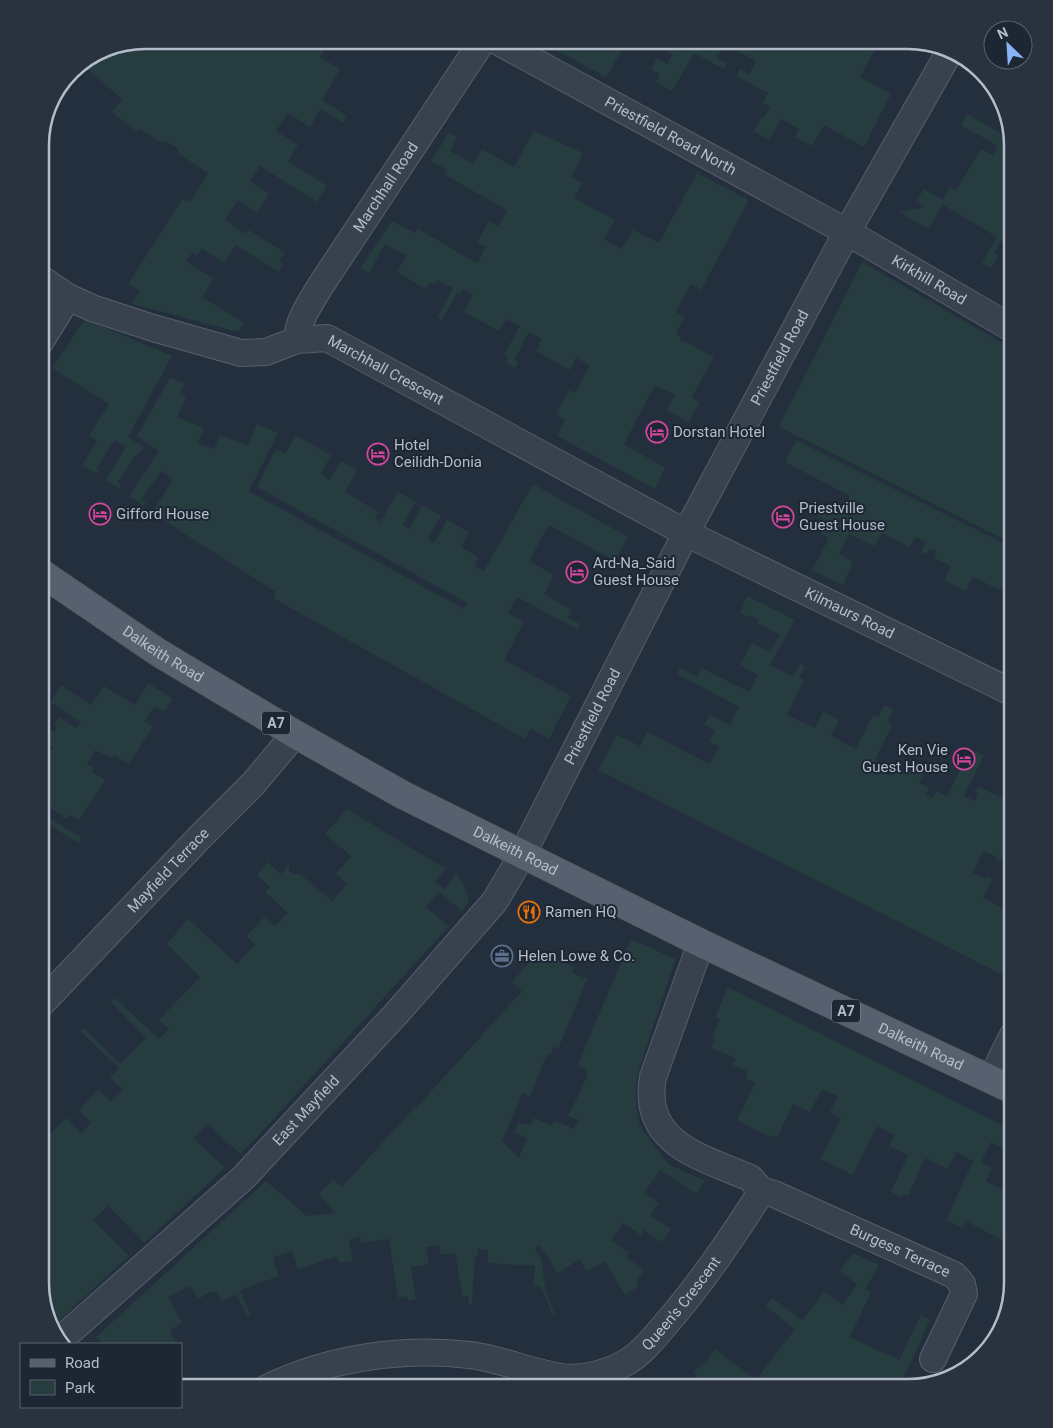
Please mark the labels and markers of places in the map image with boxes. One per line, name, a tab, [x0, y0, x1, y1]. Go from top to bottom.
hotel icon: Dorstan Hotel	[645, 420, 669, 444]
place label: Dorstan Hotel	[673, 423, 765, 441]
place label: Hotel Ceilidh-Donia	[394, 436, 482, 471]
hotel icon: Hotel Ceilidh-Donia	[366, 442, 390, 466]
place label: Priestville Guest House	[799, 499, 885, 534]
hotel icon: Gifford House	[88, 502, 112, 526]
place label: Gifford House	[116, 505, 209, 523]
hotel icon: Priestville Guest House	[771, 505, 795, 529]
place label: Ard-Na_Said Guest House	[593, 554, 679, 589]
hotel icon: Ard-Na_Said Guest House	[565, 560, 589, 584]
place label: Ken Vie Guest House	[862, 741, 948, 776]
hotel icon: Ken Vie Guest House	[952, 747, 976, 771]
restaurant icon: Ramen HQ	[517, 900, 541, 924]
place label: Ramen HQ	[545, 903, 617, 921]
office icon: Helen Lowe & Co.	[490, 944, 514, 968]
place label: Helen Lowe & Co.	[518, 947, 635, 965]

